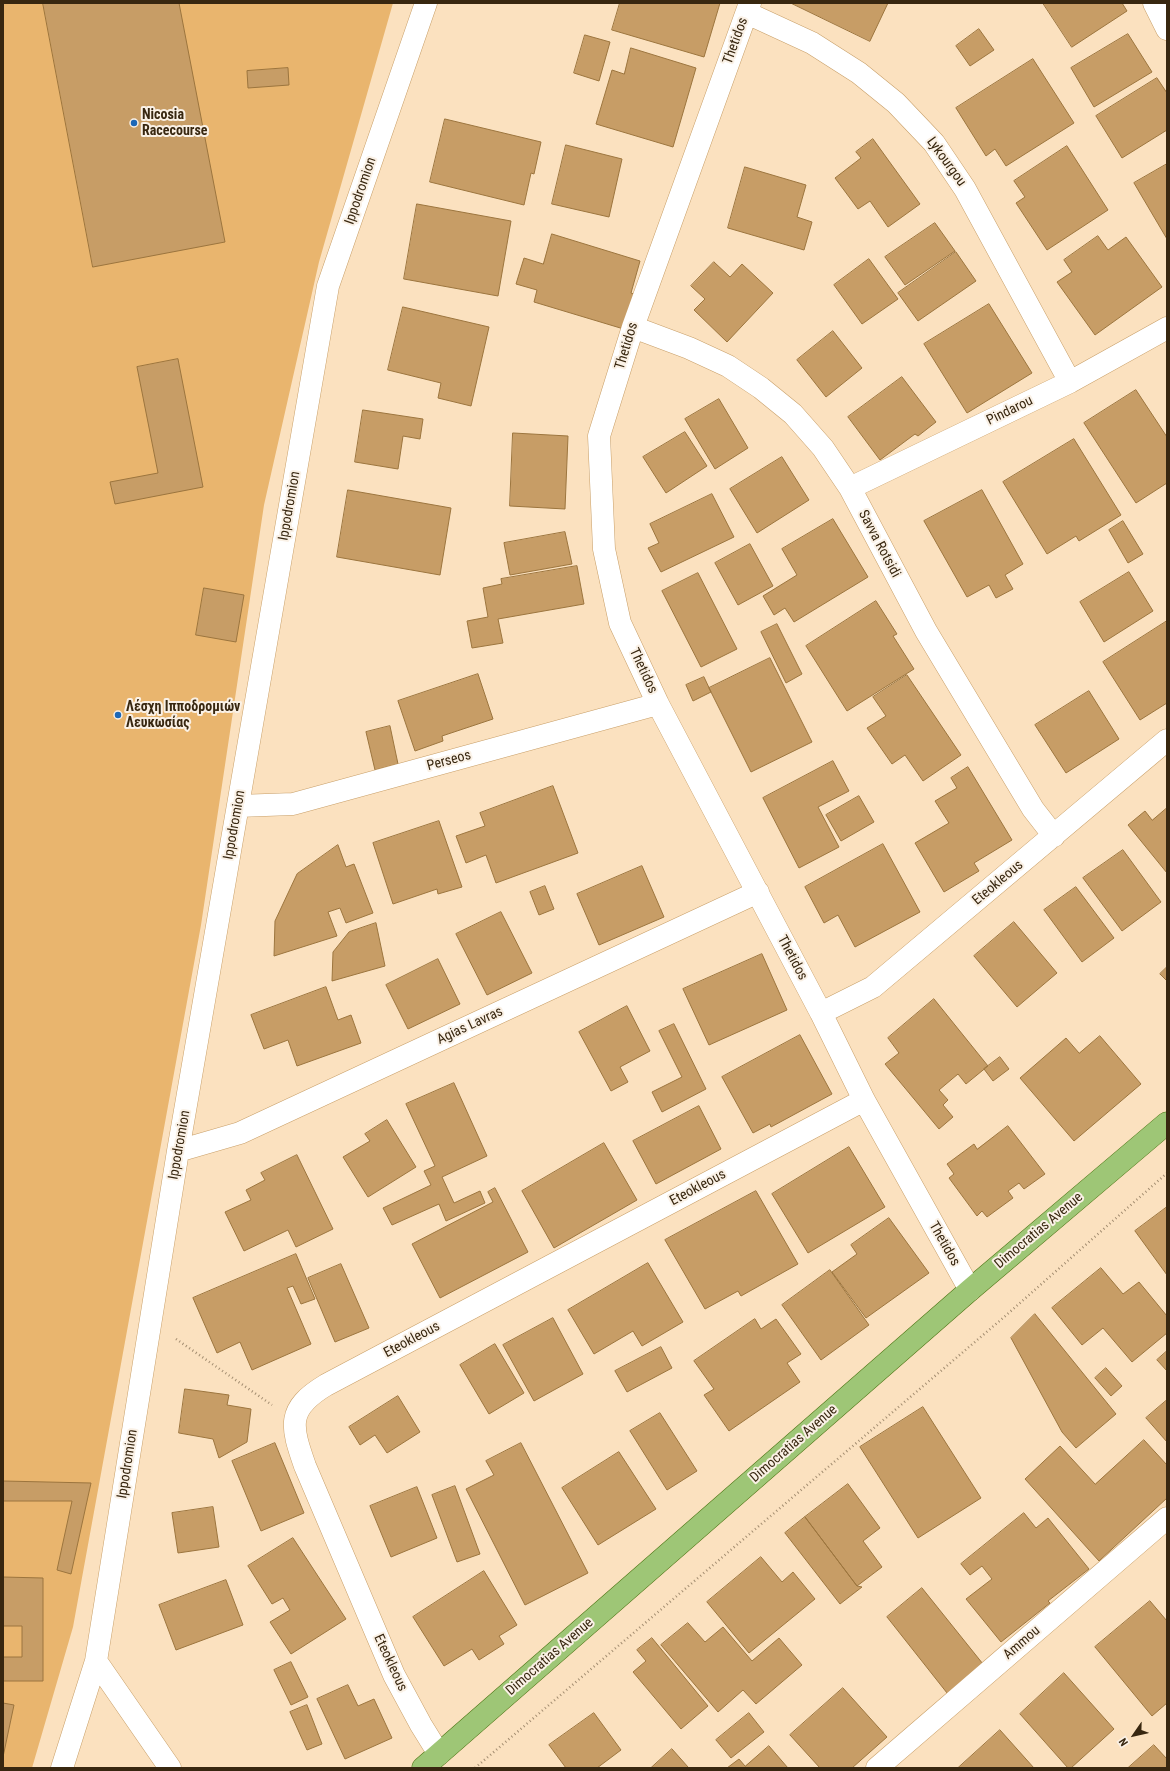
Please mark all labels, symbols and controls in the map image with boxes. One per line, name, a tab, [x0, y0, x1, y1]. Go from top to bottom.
street label: Thetidos	[720, 15, 752, 67]
place label: Nicosia Racecourse	[142, 107, 207, 140]
marker: Nicosia Racecourse	[129, 118, 139, 128]
street label: Lykourgou	[923, 134, 969, 190]
street label: Ippodromion	[342, 155, 380, 227]
street label: Thetidos	[612, 320, 642, 372]
street label: Pindarou	[984, 393, 1036, 429]
street label: Ippodromion	[276, 470, 304, 542]
street label: Savva Rotsidi	[854, 507, 904, 581]
street label: Thetidos	[625, 646, 661, 696]
place label: Λέσχη Ιπποδρομιών Λευκωσίας	[126, 699, 240, 732]
marker: Λέσχη Ιπποδρομιών Λευκωσίας	[113, 710, 123, 720]
street label: Perseos	[425, 747, 473, 775]
street label: Ippodromion	[221, 789, 249, 861]
street label: Eteokleous	[969, 857, 1027, 909]
street label: Thetidos	[773, 933, 811, 983]
street label: Agias Lavras	[434, 1003, 506, 1049]
street label: Ippodromion	[166, 1109, 194, 1181]
street label: Eteokleous	[667, 1166, 729, 1210]
street label: Dimocratias Avenue	[992, 1189, 1086, 1273]
street label: Thetidos	[925, 1219, 963, 1269]
street label: Eteokleous	[381, 1318, 443, 1362]
street label: Dimocratias Avenue	[747, 1402, 841, 1486]
street label: Ippodromion	[114, 1428, 142, 1500]
street label: Dimocratias Avenue	[503, 1615, 597, 1699]
street label: Ammou	[1000, 1623, 1044, 1663]
street label: Eteokleous	[370, 1632, 410, 1694]
north arrow	[1114, 1715, 1154, 1755]
text: N	[1116, 1736, 1131, 1748]

